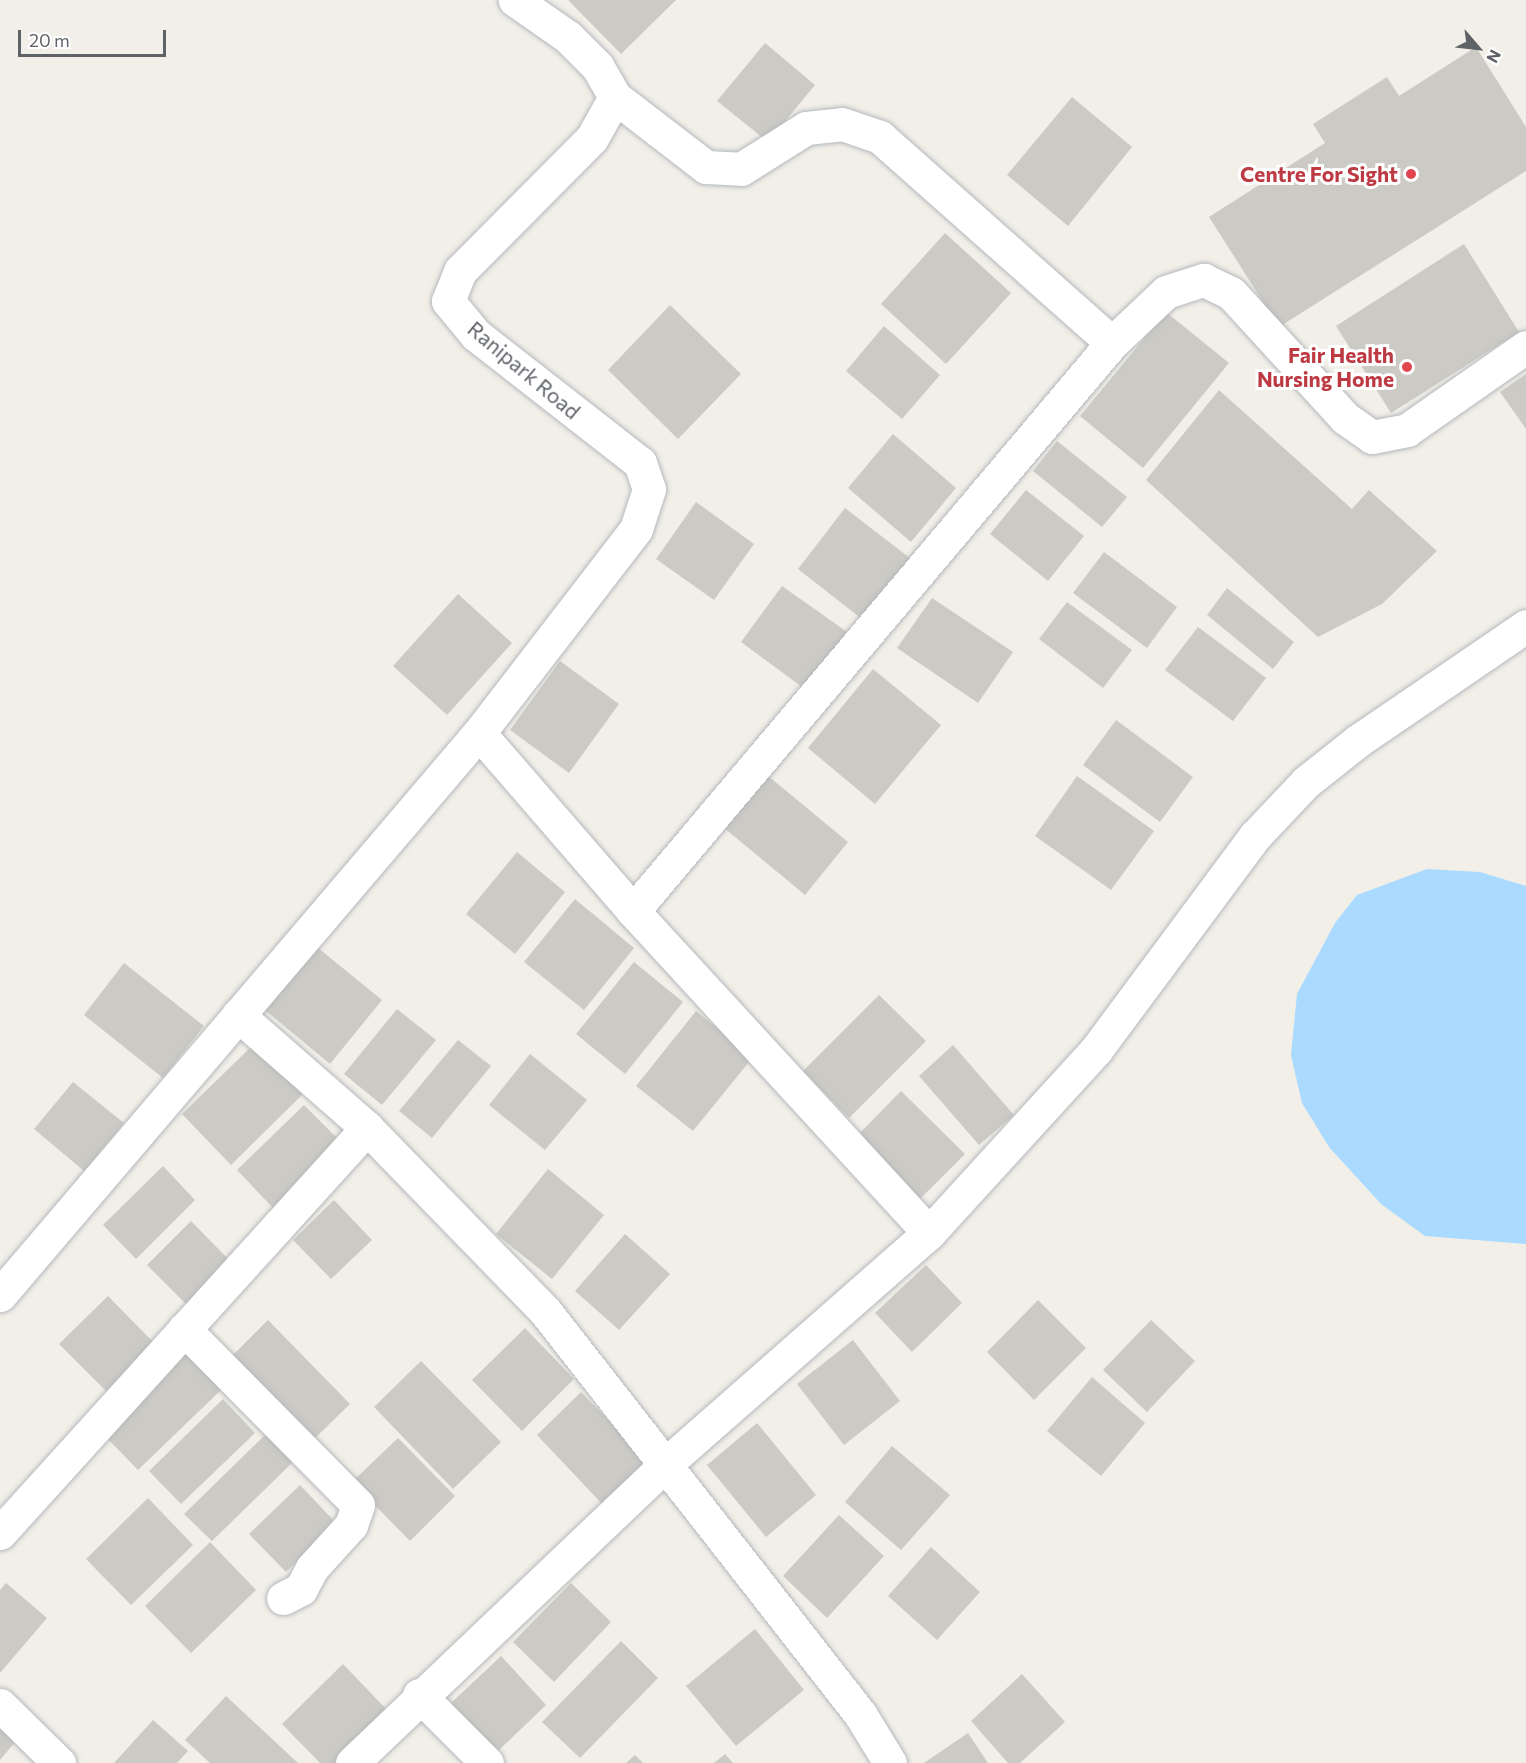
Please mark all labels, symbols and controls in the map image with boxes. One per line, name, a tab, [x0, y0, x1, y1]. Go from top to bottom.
scale bar	[21, 18, 170, 56]
north arrow	[1448, 18, 1508, 78]
text: 20 m	[29, 29, 70, 51]
text: N	[1483, 47, 1506, 66]
place label: Centre For Sight	[1240, 161, 1398, 187]
marker: Centre For Sight	[1402, 165, 1420, 183]
street label: Ranipark Road	[463, 316, 585, 424]
place label: Fair Health Nursing Home	[1257, 342, 1394, 392]
marker: Fair Health Nursing Home	[1398, 358, 1416, 376]

